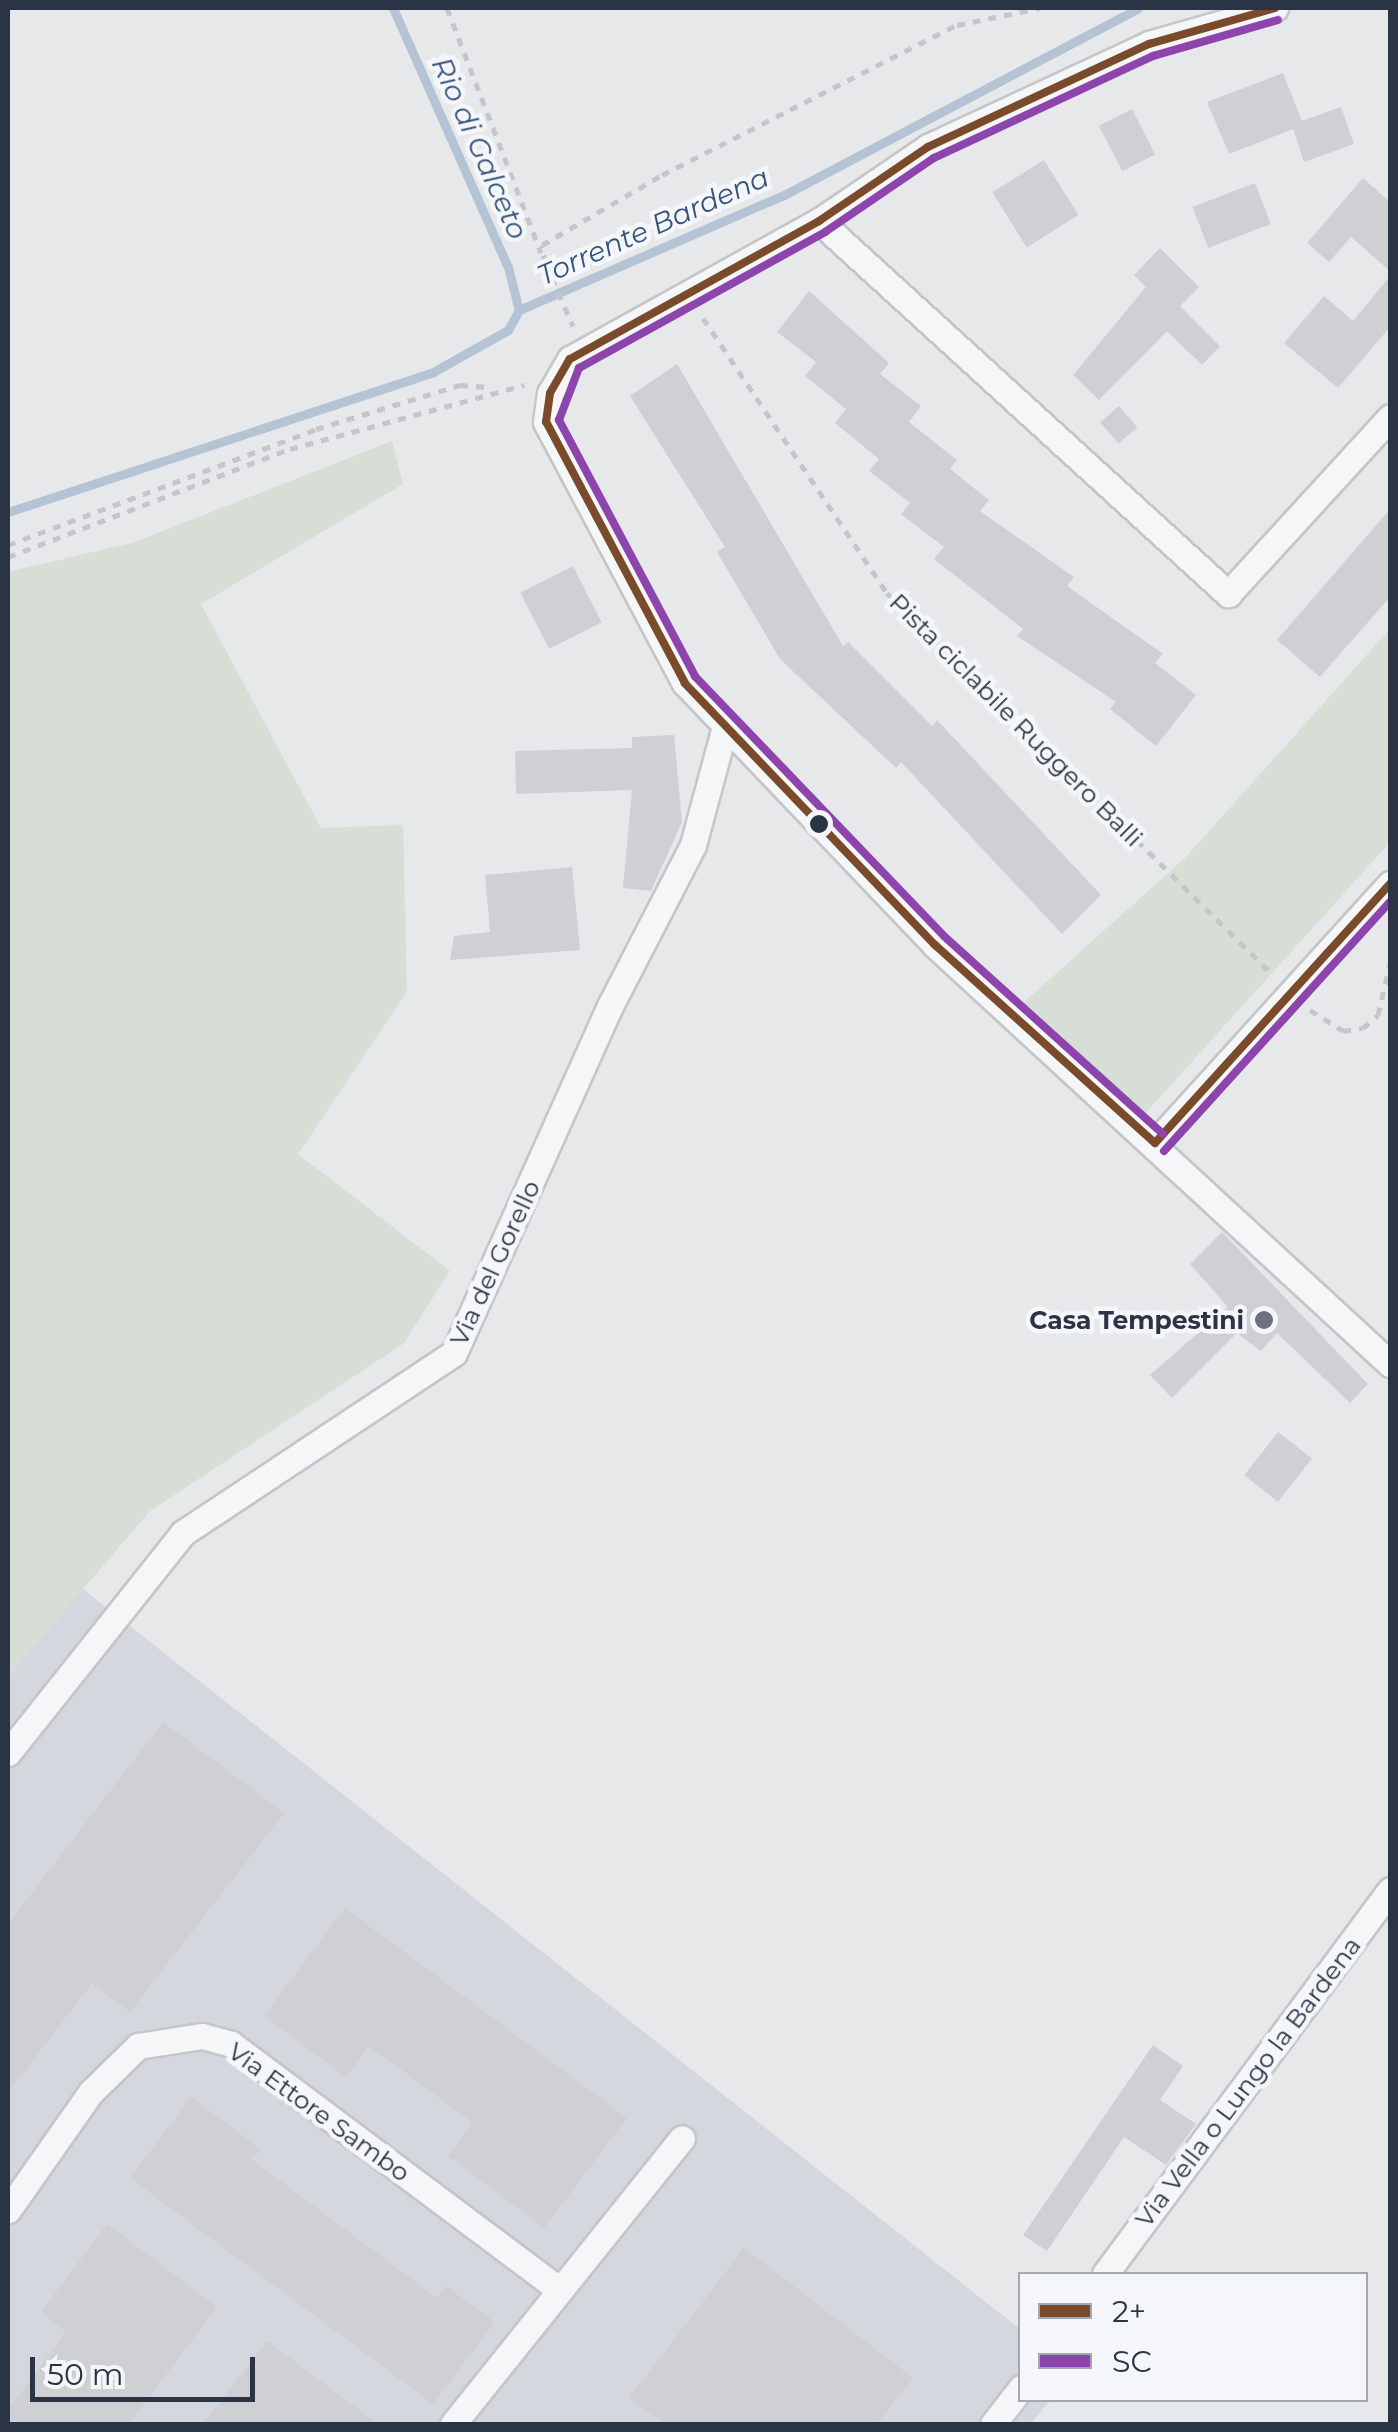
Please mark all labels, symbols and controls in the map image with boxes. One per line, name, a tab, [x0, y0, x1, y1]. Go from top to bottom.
water label: Rio di Galceto	[425, 52, 535, 244]
water label: Torrente Bardena	[532, 160, 774, 292]
street label: Pista ciclabile Ruggero Balli	[883, 587, 1149, 853]
unlabelled marker	[809, 814, 829, 834]
street label: Via del Gorello	[444, 1175, 546, 1351]
place label: Casa Tempestini	[1029, 1305, 1244, 1335]
marker: Casa Tempestini	[1253, 1309, 1275, 1331]
street label: Via Vella o Lungo la Bardena	[1129, 1931, 1367, 2233]
street label: Via Ettore Sambo	[222, 2036, 416, 2188]
legend	[1018, 2272, 1368, 2402]
text: 2+	[1112, 2293, 1146, 2330]
scale bar	[35, 2337, 260, 2399]
text: SC	[1112, 2343, 1152, 2380]
text: 50 m	[47, 2356, 124, 2393]

